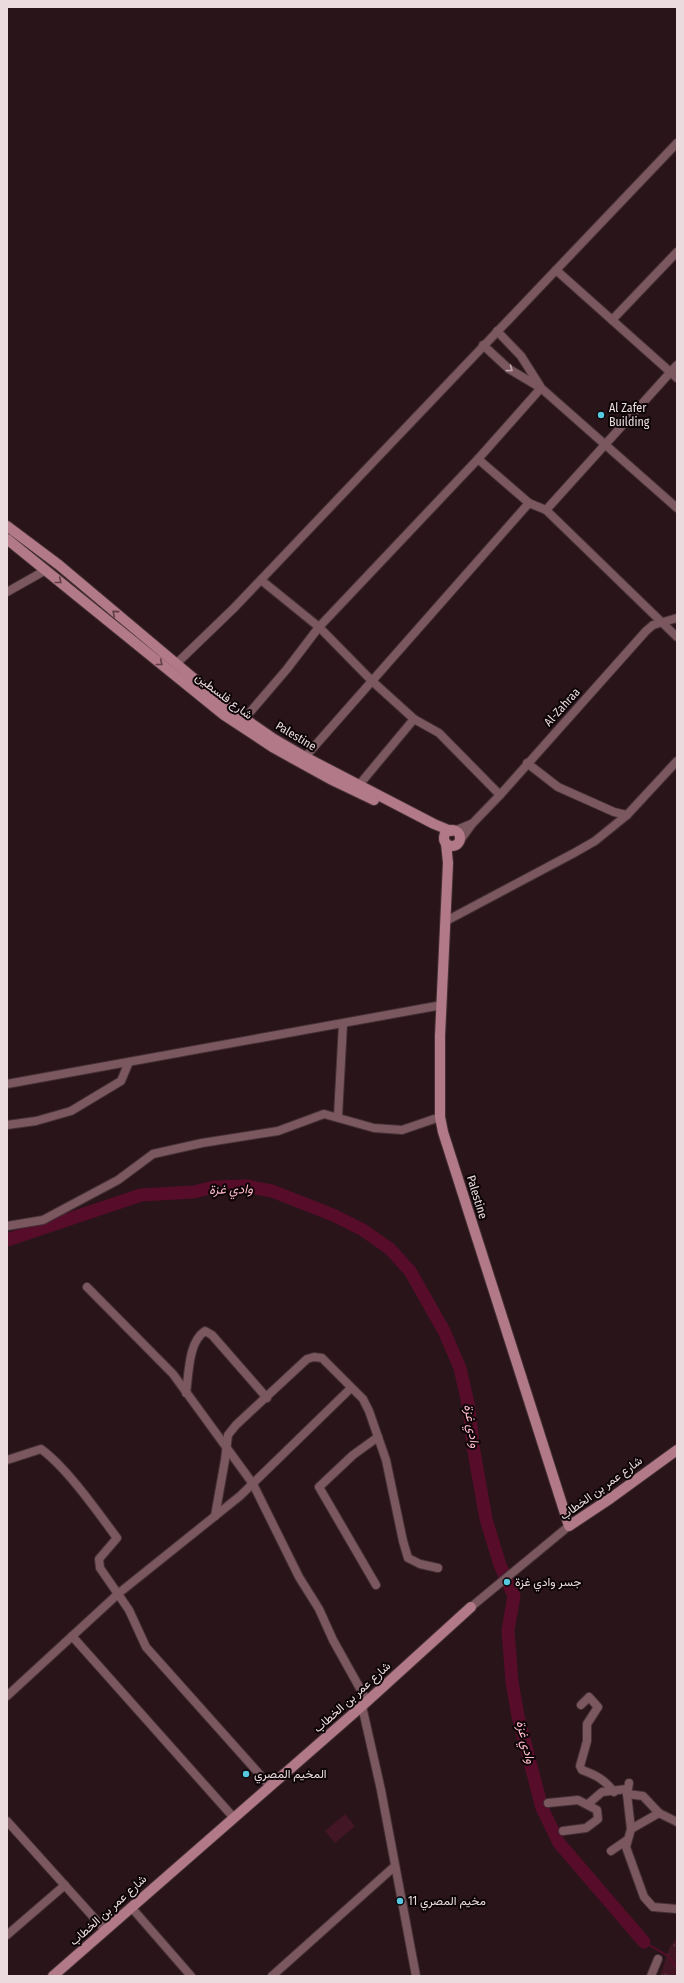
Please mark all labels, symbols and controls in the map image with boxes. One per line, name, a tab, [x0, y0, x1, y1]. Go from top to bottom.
one-way arrow	[506, 364, 513, 371]
place label: Al Zafer Building	[609, 401, 650, 429]
marker: Al Zafer Building	[596, 410, 606, 420]
one-way arrow	[55, 576, 62, 583]
one-way arrow	[113, 610, 120, 617]
one-way arrow	[155, 658, 163, 665]
street label: شارع فلسطين	[191, 670, 255, 724]
street label: Al-Zahraa	[541, 685, 583, 729]
street label: Palestine	[273, 718, 319, 754]
street label: Palestine	[464, 1174, 490, 1221]
water label: وادي غزة	[209, 1181, 253, 1200]
water label: وادي غزة	[458, 1403, 483, 1450]
street label: شارع عمر بن الخطاب	[557, 1453, 646, 1524]
place label: جسر وادي غزة	[515, 1575, 581, 1592]
marker: جسر وادي غزة	[502, 1577, 512, 1587]
street label: شارع عمر بن الخطاب	[311, 1659, 395, 1737]
water label: وادي غزة	[510, 1719, 539, 1766]
place label: المخيم المصري	[254, 1767, 327, 1784]
marker: المخيم المصري	[241, 1769, 251, 1779]
street label: شارع عمر بن الخطاب	[67, 1872, 151, 1950]
place label: مخيم المصري 11	[408, 1894, 486, 1911]
marker: مخيم المصري 11	[395, 1896, 405, 1906]

